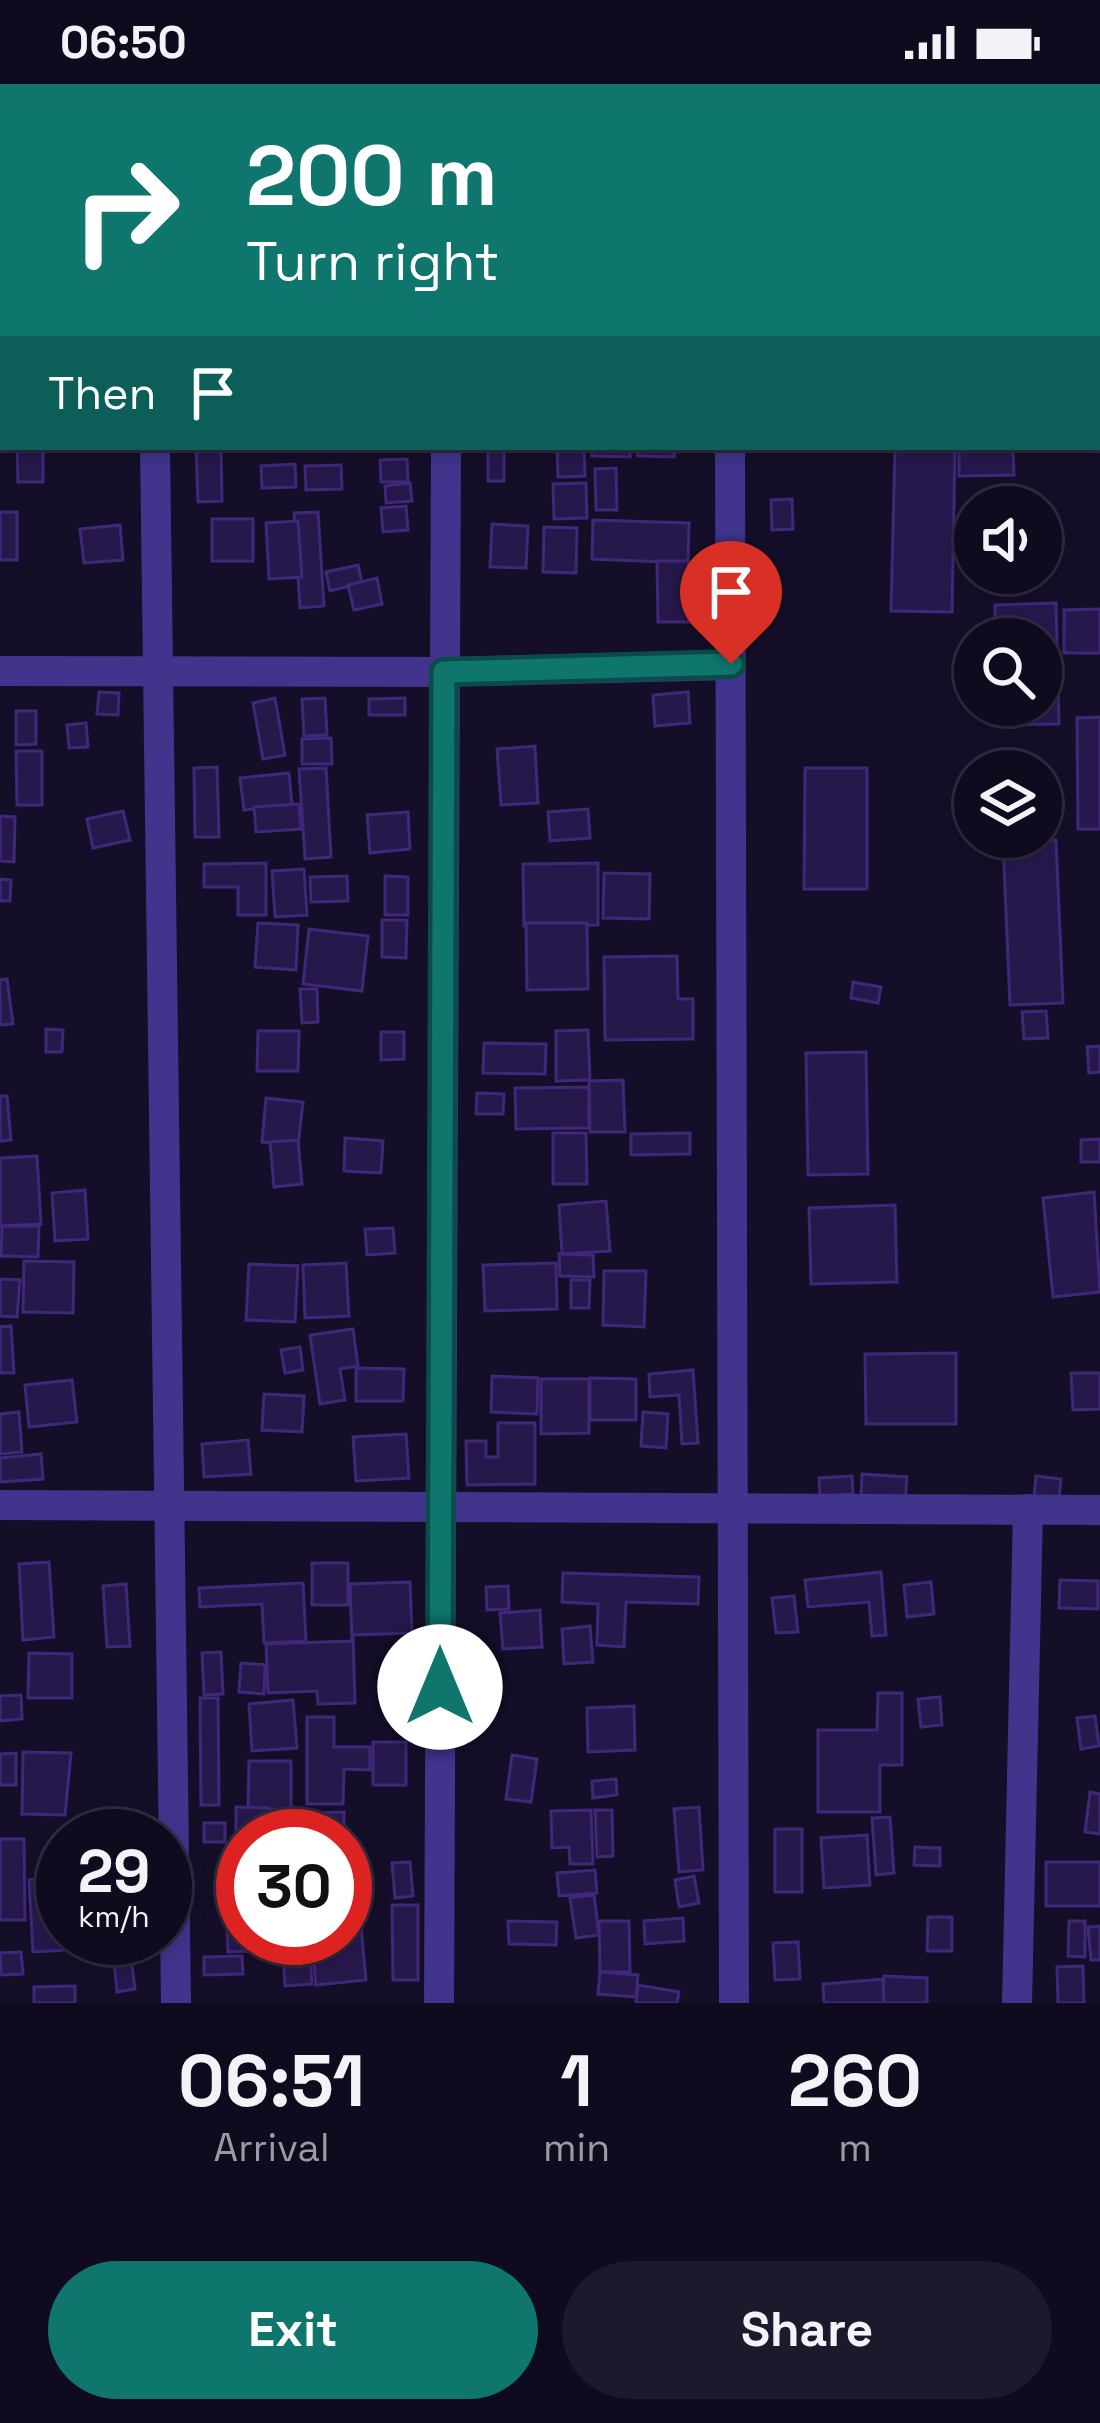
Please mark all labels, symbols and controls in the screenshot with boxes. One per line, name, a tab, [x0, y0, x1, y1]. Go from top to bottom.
text: 06:50	[60, 14, 187, 71]
text: 200 m	[246, 122, 498, 230]
icon: right	[48, 132, 204, 288]
text: Turn right	[246, 227, 499, 296]
icon: arrive	[180, 360, 246, 426]
text: Then	[48, 365, 156, 422]
map controls	[954, 486, 1062, 858]
button: sound	[954, 486, 1062, 594]
pin	[680, 541, 782, 664]
icon: arrive	[698, 559, 764, 625]
button: search	[954, 618, 1062, 726]
button: layers	[954, 750, 1062, 858]
position arrow	[377, 1624, 503, 1750]
speed limit sign: 30	[216, 1809, 372, 1965]
text: 29	[78, 1833, 150, 1910]
text: km/h	[78, 1897, 150, 1936]
text: 06:51	[178, 2035, 365, 2127]
text: 1	[560, 2035, 593, 2127]
text: 260	[788, 2035, 922, 2127]
text: Arrival	[214, 2123, 330, 2172]
text: min	[543, 2123, 610, 2172]
text: m	[838, 2123, 872, 2172]
button: Exit	[48, 2261, 538, 2399]
button: Share	[562, 2261, 1052, 2399]

